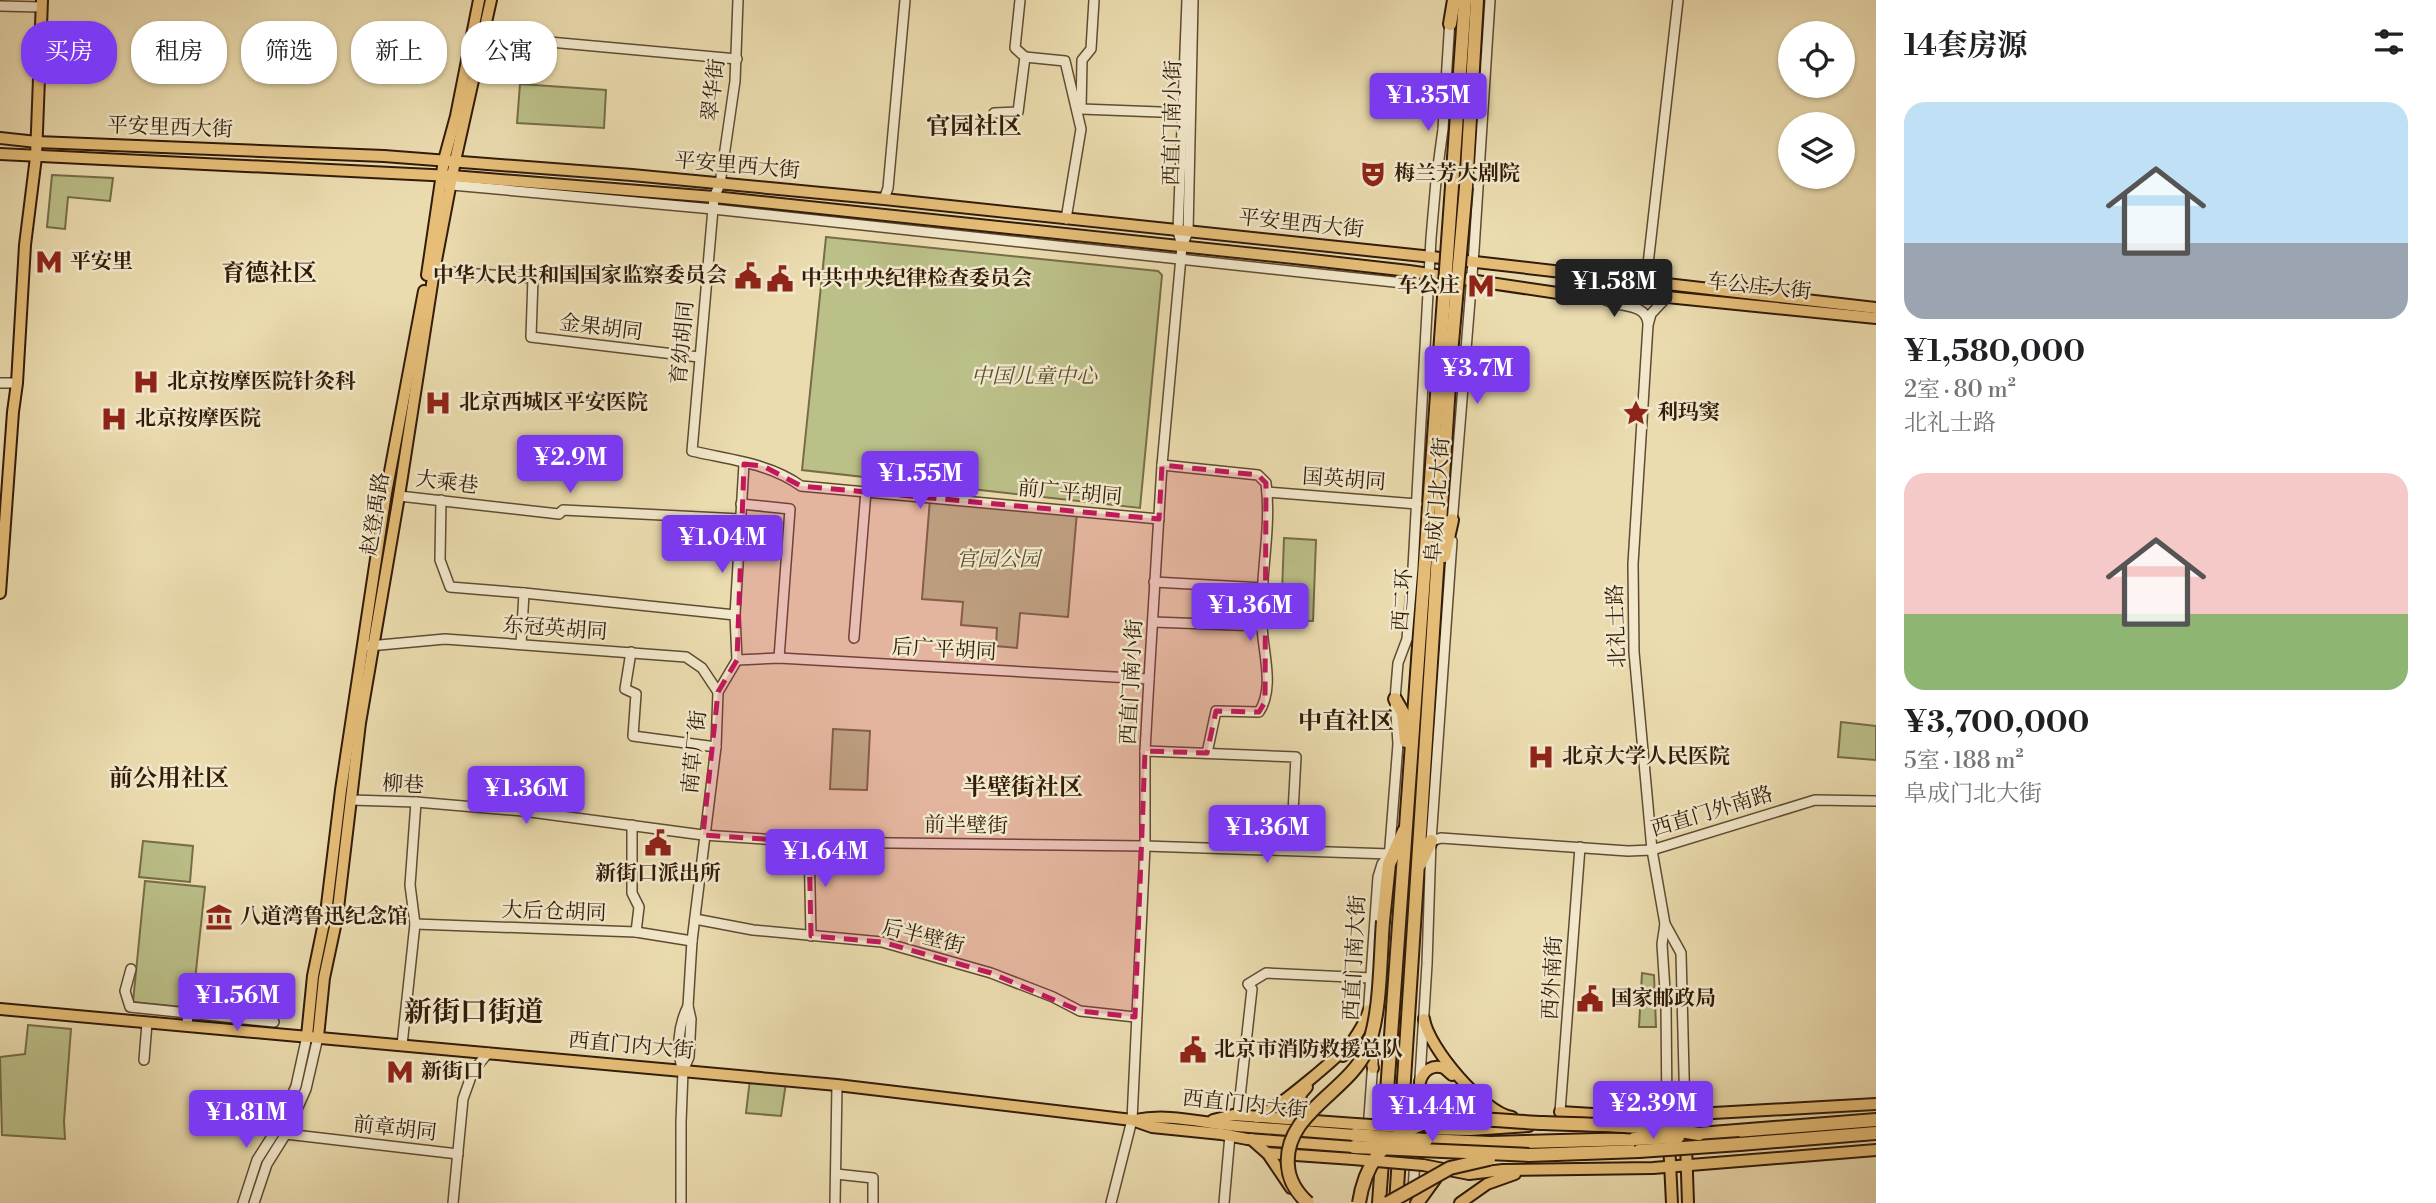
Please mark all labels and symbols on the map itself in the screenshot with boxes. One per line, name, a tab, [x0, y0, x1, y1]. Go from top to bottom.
street label: 翠华街	[697, 57, 731, 123]
street label: 西直门南小街	[1159, 60, 1187, 186]
pin: ¥1.35M	[1371, 74, 1485, 133]
district label: 官园社区	[926, 112, 1022, 142]
street label: 平安里西大街	[107, 113, 233, 143]
street label: 平安里西大街	[673, 148, 801, 184]
theatre icon: 梅兰芳大剧院	[1358, 159, 1388, 189]
place label: 梅兰芳大剧院	[1394, 161, 1520, 187]
street label: 平安里西大街	[1237, 204, 1365, 244]
metro station icon: 平安里	[34, 247, 64, 277]
place label: 平安里	[70, 249, 133, 275]
district label: 育德社区	[221, 259, 317, 289]
pin: ¥1.58M	[1557, 260, 1671, 319]
public building icon: 中华人民共和国国家监察委员会	[733, 261, 763, 291]
place label: 中华人民共和国国家监察委员会	[433, 263, 727, 289]
public building icon: 中共中央纪律检查委员会	[765, 264, 795, 294]
place label: 中共中央纪律检查委员会	[801, 266, 1032, 292]
street label: 车公庄大街	[1705, 269, 1813, 305]
metro station icon: 车公庄	[1466, 271, 1496, 301]
place label: 车公庄	[1397, 273, 1460, 299]
street label: 育幼胡同	[666, 300, 700, 386]
street label: 金果胡同	[558, 310, 644, 346]
pin: ¥3.7M	[1428, 346, 1526, 406]
park label: 中国儿童中心	[971, 364, 1098, 390]
hospital icon: 北京按摩医院针灸科	[131, 367, 161, 397]
place label: 北京按摩医院针灸科	[167, 369, 356, 395]
hospital icon: 北京西城区平安医院	[423, 388, 453, 418]
place label: 北京西城区平安医院	[459, 390, 648, 416]
place icon: 利玛窦	[1621, 398, 1651, 428]
place label: 利玛窦	[1657, 400, 1720, 426]
hospital icon: 北京按摩医院	[99, 404, 129, 434]
place label: 北京按摩医院	[135, 406, 261, 432]
pin: ¥2.9M	[521, 435, 619, 495]
street label: 阜成门北大街	[1421, 436, 1455, 564]
pin: ¥1.55M	[863, 452, 977, 511]
street label: 国英胡同	[1301, 464, 1387, 496]
street label: 大乘巷	[414, 466, 480, 500]
street label: 赵登禹路	[357, 470, 395, 558]
street label: 前广平胡同	[1017, 475, 1123, 511]
pin: ¥1.04M	[665, 516, 779, 575]
park label: 官园公园	[956, 547, 1043, 573]
street label: 西二环	[1388, 568, 1418, 632]
pin: ¥1.36M	[1193, 584, 1307, 643]
street label: 北礼士路	[1603, 584, 1631, 668]
street label: 东冠英胡同	[502, 612, 608, 646]
street label: 西直门南小街	[1116, 618, 1148, 746]
street label: 后广平胡同	[891, 634, 997, 666]
district label: 中直社区	[1298, 707, 1394, 737]
street label: 南草厂街	[678, 709, 712, 795]
hospital icon: 北京大学人民医院	[1526, 742, 1556, 772]
place label: 北京大学人民医院	[1562, 744, 1730, 770]
district label: 前公用社区	[109, 764, 229, 794]
pin: ¥1.36M	[469, 766, 583, 826]
street label: 柳巷	[381, 771, 425, 799]
district label: 半壁街社区	[963, 773, 1083, 803]
street label: 西直门外南路	[1648, 781, 1776, 843]
pin: ¥1.36M	[1210, 806, 1324, 865]
street label: 前半壁街	[924, 812, 1008, 840]
public building icon: 新街口派出所	[643, 828, 673, 858]
pin: ¥1.64M	[768, 830, 882, 889]
place label: 新街口派出所	[595, 861, 721, 887]
street label: 西直门南大街	[1339, 894, 1371, 1022]
street label: 大后仓胡同	[501, 897, 607, 927]
museum icon: 八道湾鲁迅纪念馆	[204, 902, 234, 932]
place label: 八道湾鲁迅纪念馆	[240, 904, 408, 930]
street label: 后半壁街	[879, 914, 967, 960]
street label: 西外南街	[1538, 935, 1568, 1021]
pin: ¥1.56M	[180, 974, 294, 1033]
public building icon: 国家邮政局	[1575, 984, 1605, 1014]
place label: 国家邮政局	[1611, 986, 1716, 1012]
district label: 新街口街道	[404, 995, 544, 1030]
street label: 西直门内大街	[567, 1028, 695, 1064]
public building icon: 北京市消防救援总队	[1178, 1035, 1208, 1065]
place label: 北京市消防救援总队	[1214, 1037, 1403, 1063]
metro station icon: 新街口	[385, 1057, 415, 1087]
place label: 新街口	[421, 1059, 484, 1085]
pin: ¥2.39M	[1596, 1082, 1710, 1141]
pin: ¥1.44M	[1375, 1084, 1489, 1144]
street label: 西直门内大街	[1181, 1085, 1309, 1125]
pin: ¥1.81M	[189, 1090, 303, 1150]
street label: 前章胡同	[352, 1112, 438, 1146]

